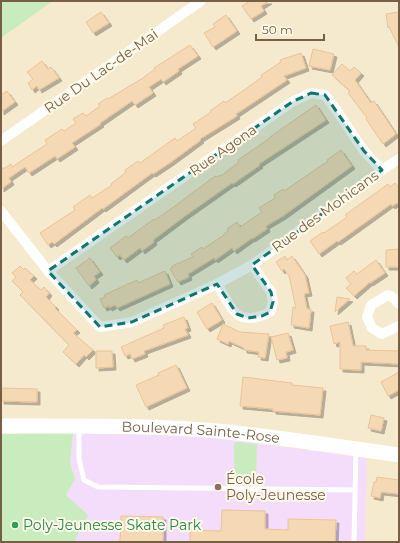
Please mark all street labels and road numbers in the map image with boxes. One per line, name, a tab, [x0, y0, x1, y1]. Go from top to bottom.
street label: Rue Du Lac-de-Mai	[41, 25, 161, 117]
street label: Rue Agona	[186, 120, 260, 180]
street label: Rue des Mohicans	[268, 166, 382, 256]
street label: Boulevard Sainte-Rose	[121, 417, 281, 447]

